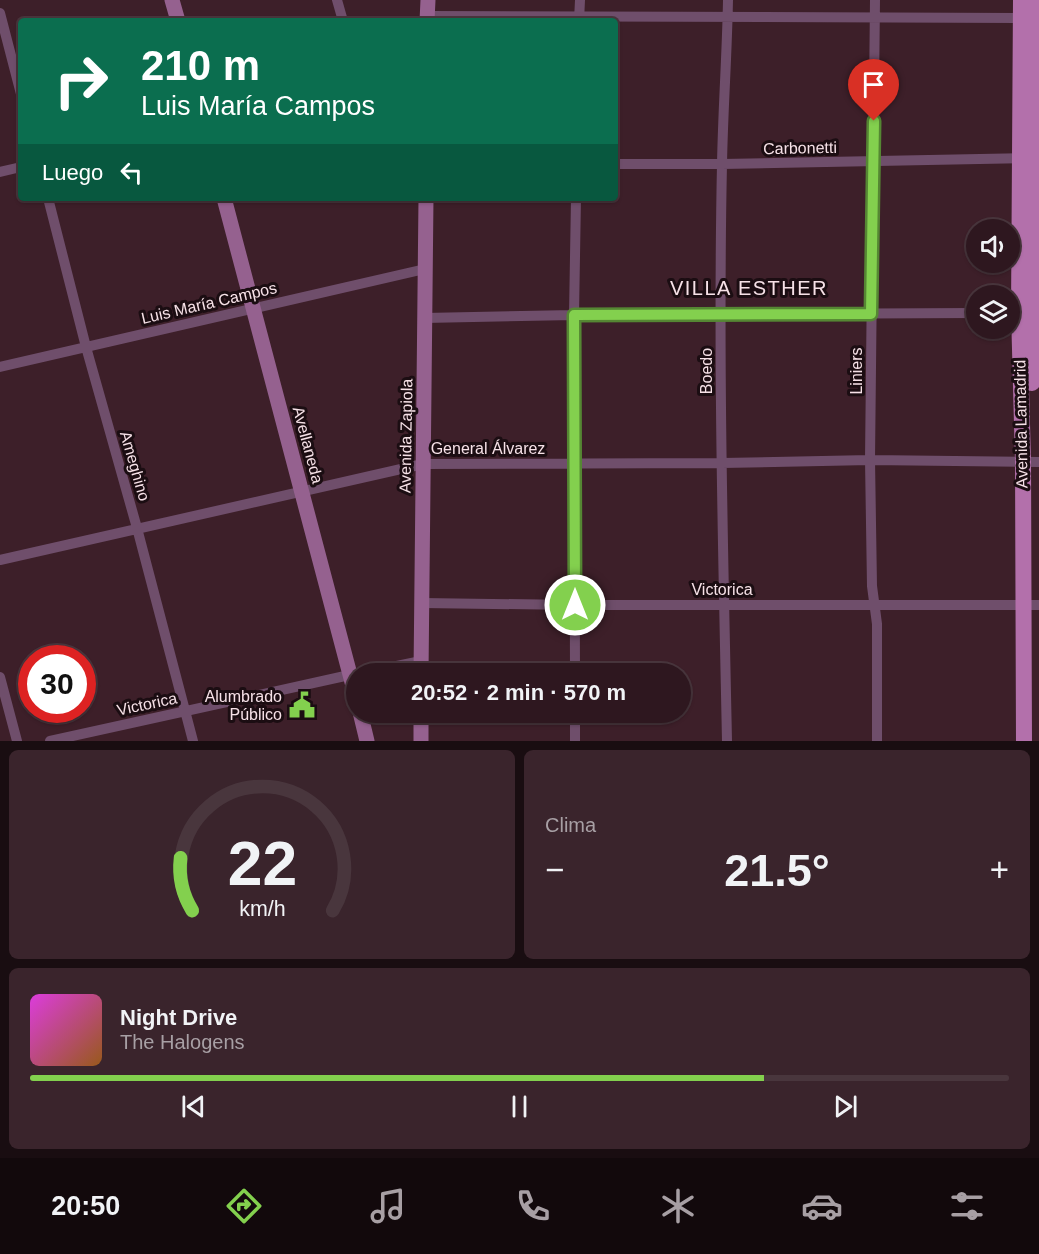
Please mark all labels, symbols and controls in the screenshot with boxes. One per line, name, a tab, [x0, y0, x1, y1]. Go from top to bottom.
icon: right	[42, 42, 120, 120]
text: 210 m	[141, 42, 260, 89]
pin	[848, 59, 899, 121]
icon: arrive	[857, 68, 890, 101]
text: Luis María Campos	[141, 91, 375, 121]
street label: Carbonetti	[763, 139, 837, 157]
icon: left	[115, 156, 148, 189]
text: Luego	[42, 160, 103, 185]
map controls	[966, 219, 1020, 339]
button: sound	[966, 219, 1020, 273]
district label: VILLA ESTHER	[670, 277, 828, 299]
street label: Luis María Campos	[140, 279, 278, 327]
button: layers	[966, 285, 1020, 339]
street label: Liniers	[848, 347, 865, 395]
street label: Boedo	[698, 348, 715, 394]
street label: Avenida Lamadrid	[1011, 360, 1031, 488]
street label: Avenida Zapiola	[397, 379, 415, 493]
street label: Avellaneda	[290, 405, 326, 485]
street label: Ameghino	[117, 429, 153, 503]
street label: General Álvarez	[431, 439, 545, 457]
position arrow	[543, 573, 607, 637]
street label: Victorica	[691, 581, 753, 598]
speed limit sign: 30	[18, 645, 96, 723]
text: 20:52 · 2 min · 570 m	[411, 680, 626, 705]
place label: Alumbrado Público	[205, 688, 282, 723]
street label: Victorica	[115, 689, 179, 719]
public building icon: Alumbrado Público	[287, 690, 317, 720]
text: Clima	[545, 814, 596, 836]
text: 22	[227, 829, 297, 898]
text: 21.5°	[724, 845, 830, 896]
text: −	[545, 851, 564, 888]
text: +	[990, 851, 1009, 888]
text: km/h	[239, 898, 285, 922]
text: Night Drive	[120, 1005, 237, 1030]
text: The Halogens	[120, 1031, 245, 1053]
icon: previous	[177, 1090, 210, 1123]
icon: pause	[503, 1090, 536, 1123]
icon: next	[829, 1090, 862, 1123]
icon: directions	[223, 1185, 265, 1227]
icon: music	[367, 1185, 409, 1227]
icon: phone	[512, 1185, 554, 1227]
icon: climate	[657, 1185, 699, 1227]
icon: car	[801, 1185, 843, 1227]
icon: filters	[946, 1185, 988, 1227]
text: 20:50	[51, 1191, 120, 1221]

